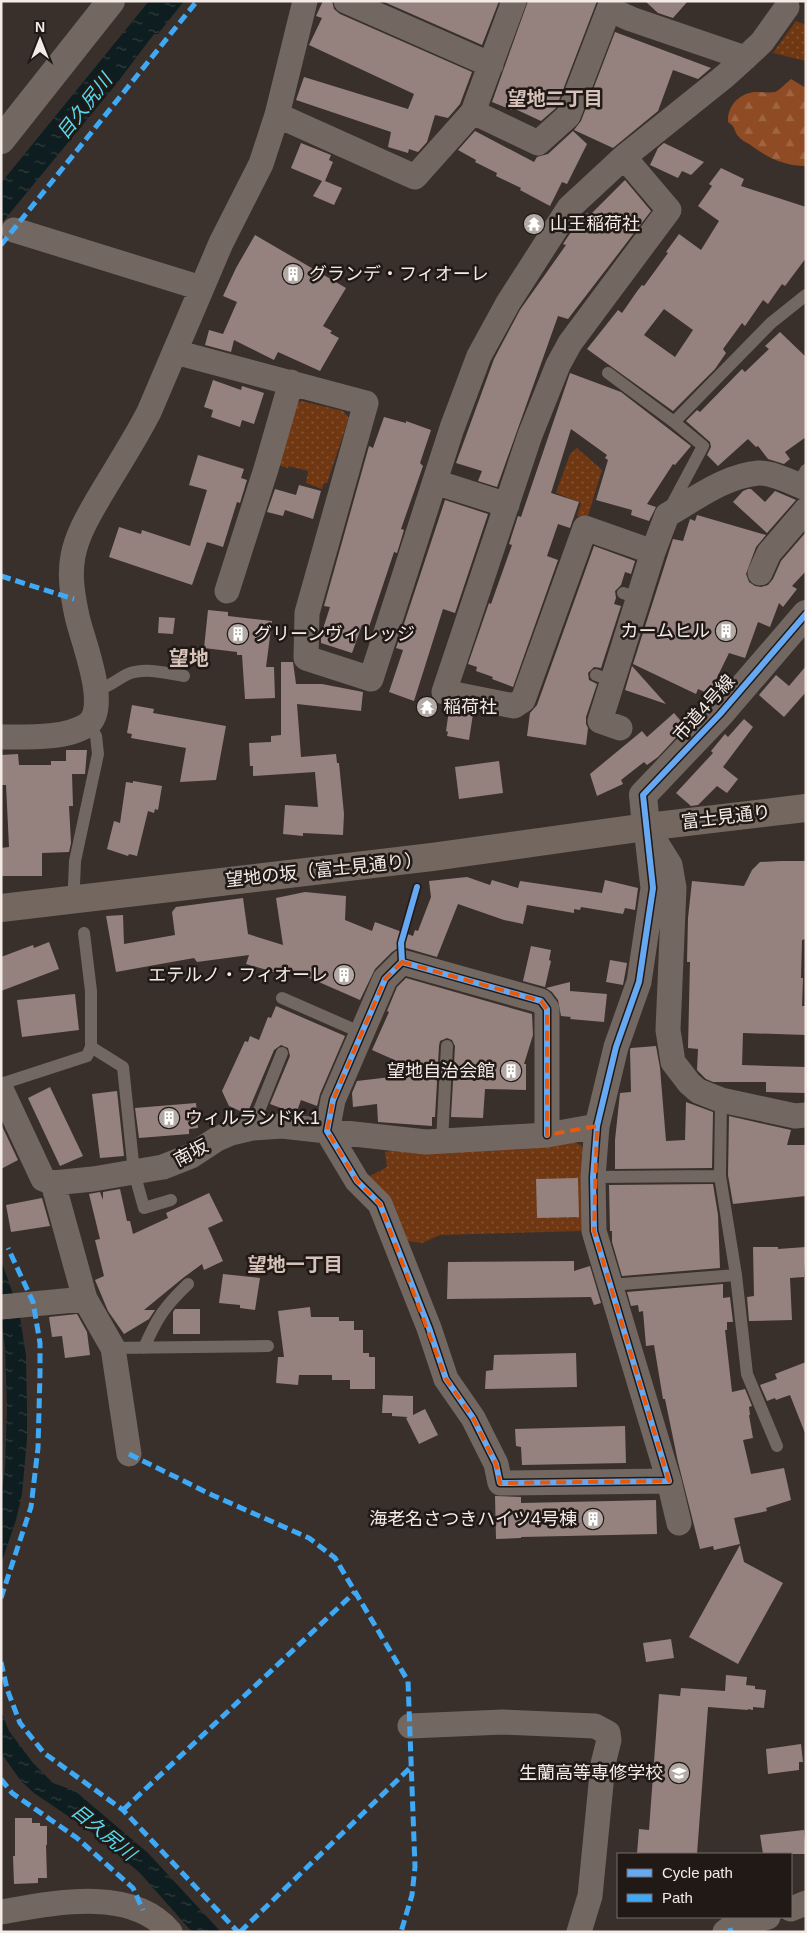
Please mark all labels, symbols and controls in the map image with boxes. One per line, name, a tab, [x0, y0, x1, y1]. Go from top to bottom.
north arrow	[15, 15, 65, 65]
text: N	[35, 19, 45, 35]
water label: 目久尻川	[53, 68, 117, 143]
district label: 望地二丁目	[507, 88, 603, 109]
temple icon: 山王稲荷社	[522, 212, 546, 236]
place label: 山王稲荷社	[550, 214, 640, 234]
building icon: グランデ・フィオーレ	[281, 262, 305, 286]
place label: グランデ・フィオーレ	[309, 264, 489, 284]
building icon: カームヒル	[714, 619, 738, 643]
place label: カームヒル	[621, 621, 710, 641]
building icon: グリーンヴィレッジ	[226, 622, 250, 646]
place label: グリーンヴィレッジ	[254, 624, 415, 644]
district label: 望地	[169, 647, 209, 669]
street label: 市道4号線	[669, 671, 739, 745]
temple icon: 稲荷社	[415, 695, 439, 719]
place label: 稲荷社	[443, 697, 497, 717]
street label: 富士見通り	[680, 802, 772, 832]
street label: 望地の坂（富士見通り）	[224, 850, 424, 890]
building icon: エテルノ・フィオーレ	[332, 963, 356, 987]
place label: エテルノ・フィオーレ	[148, 965, 328, 985]
building icon: 望地自治会館	[499, 1059, 523, 1083]
place label: 望地自治会館	[387, 1061, 495, 1081]
building icon: ウィルランドK.1	[157, 1106, 181, 1130]
place label: ウィルランドK.1	[185, 1108, 320, 1128]
street label: 南坂	[170, 1136, 212, 1170]
district label: 望地一丁目	[247, 1254, 343, 1275]
building icon: 海老名さつきハイツ4号棟	[581, 1507, 605, 1531]
place label: 海老名さつきハイツ4号棟	[369, 1509, 577, 1529]
school or university icon: 生蘭高等専修学校	[667, 1761, 691, 1785]
place label: 生蘭高等専修学校	[519, 1763, 663, 1783]
water label: 目久尻川	[68, 1800, 141, 1866]
legend	[617, 1853, 792, 1918]
text: Cycle path	[662, 1864, 733, 1881]
text: Path	[662, 1889, 693, 1906]

